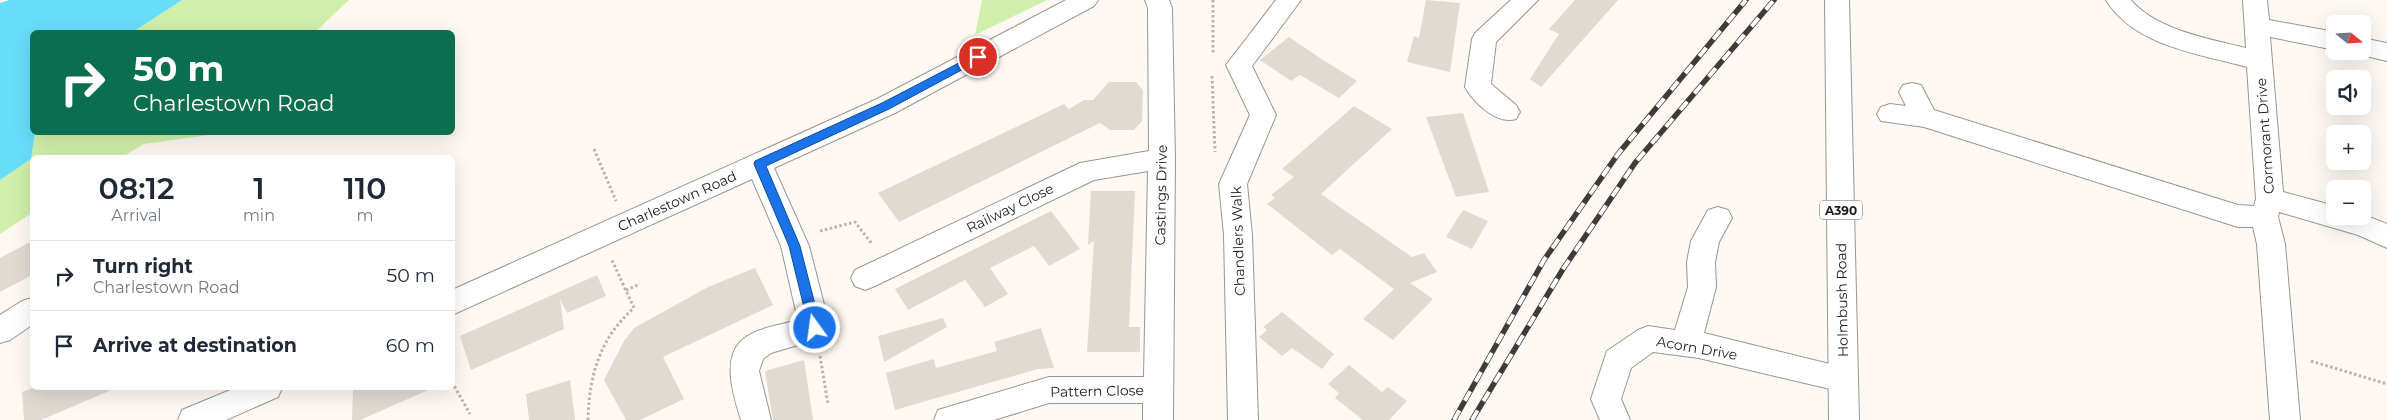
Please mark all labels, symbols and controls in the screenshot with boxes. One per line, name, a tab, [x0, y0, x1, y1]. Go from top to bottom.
north arrow	[2326, 15, 2371, 60]
map controls	[2326, 15, 2371, 225]
pin	[957, 36, 999, 78]
icon: arrive	[964, 43, 992, 71]
text: 50 m	[133, 47, 224, 90]
icon: right	[50, 50, 115, 115]
button: sound	[2326, 70, 2371, 115]
street label: Cormorant Drive	[2252, 77, 2278, 195]
text: Charlestown Road	[133, 90, 335, 117]
button: +	[2326, 125, 2371, 170]
street label: Castings Drive	[1151, 145, 1171, 245]
street label: Charlestown Road	[615, 167, 739, 235]
text: 08:12	[98, 170, 174, 207]
text: 1	[253, 170, 265, 207]
text: 110	[343, 170, 387, 207]
street label: Railway Close	[963, 179, 1057, 237]
button: −	[2326, 180, 2371, 225]
street label: Chandlers Walk	[1227, 185, 1249, 296]
road number: A390	[1820, 200, 1862, 220]
text: Arrival	[111, 206, 162, 225]
text: min	[243, 206, 275, 225]
text: m	[356, 206, 373, 225]
street label: Holmbush Road	[1832, 243, 1852, 357]
text: Turn right	[93, 255, 193, 278]
icon: right	[50, 262, 78, 290]
text: 50 m	[387, 264, 435, 287]
text: Charlestown Road	[93, 278, 240, 297]
position arrow	[788, 301, 840, 353]
icon: arrive	[50, 332, 78, 360]
street label: Acorn Drive	[1655, 332, 1739, 364]
text: Arrive at destination	[93, 334, 297, 357]
text: 60 m	[386, 334, 435, 357]
street label: Pattern Close	[1050, 381, 1144, 401]

